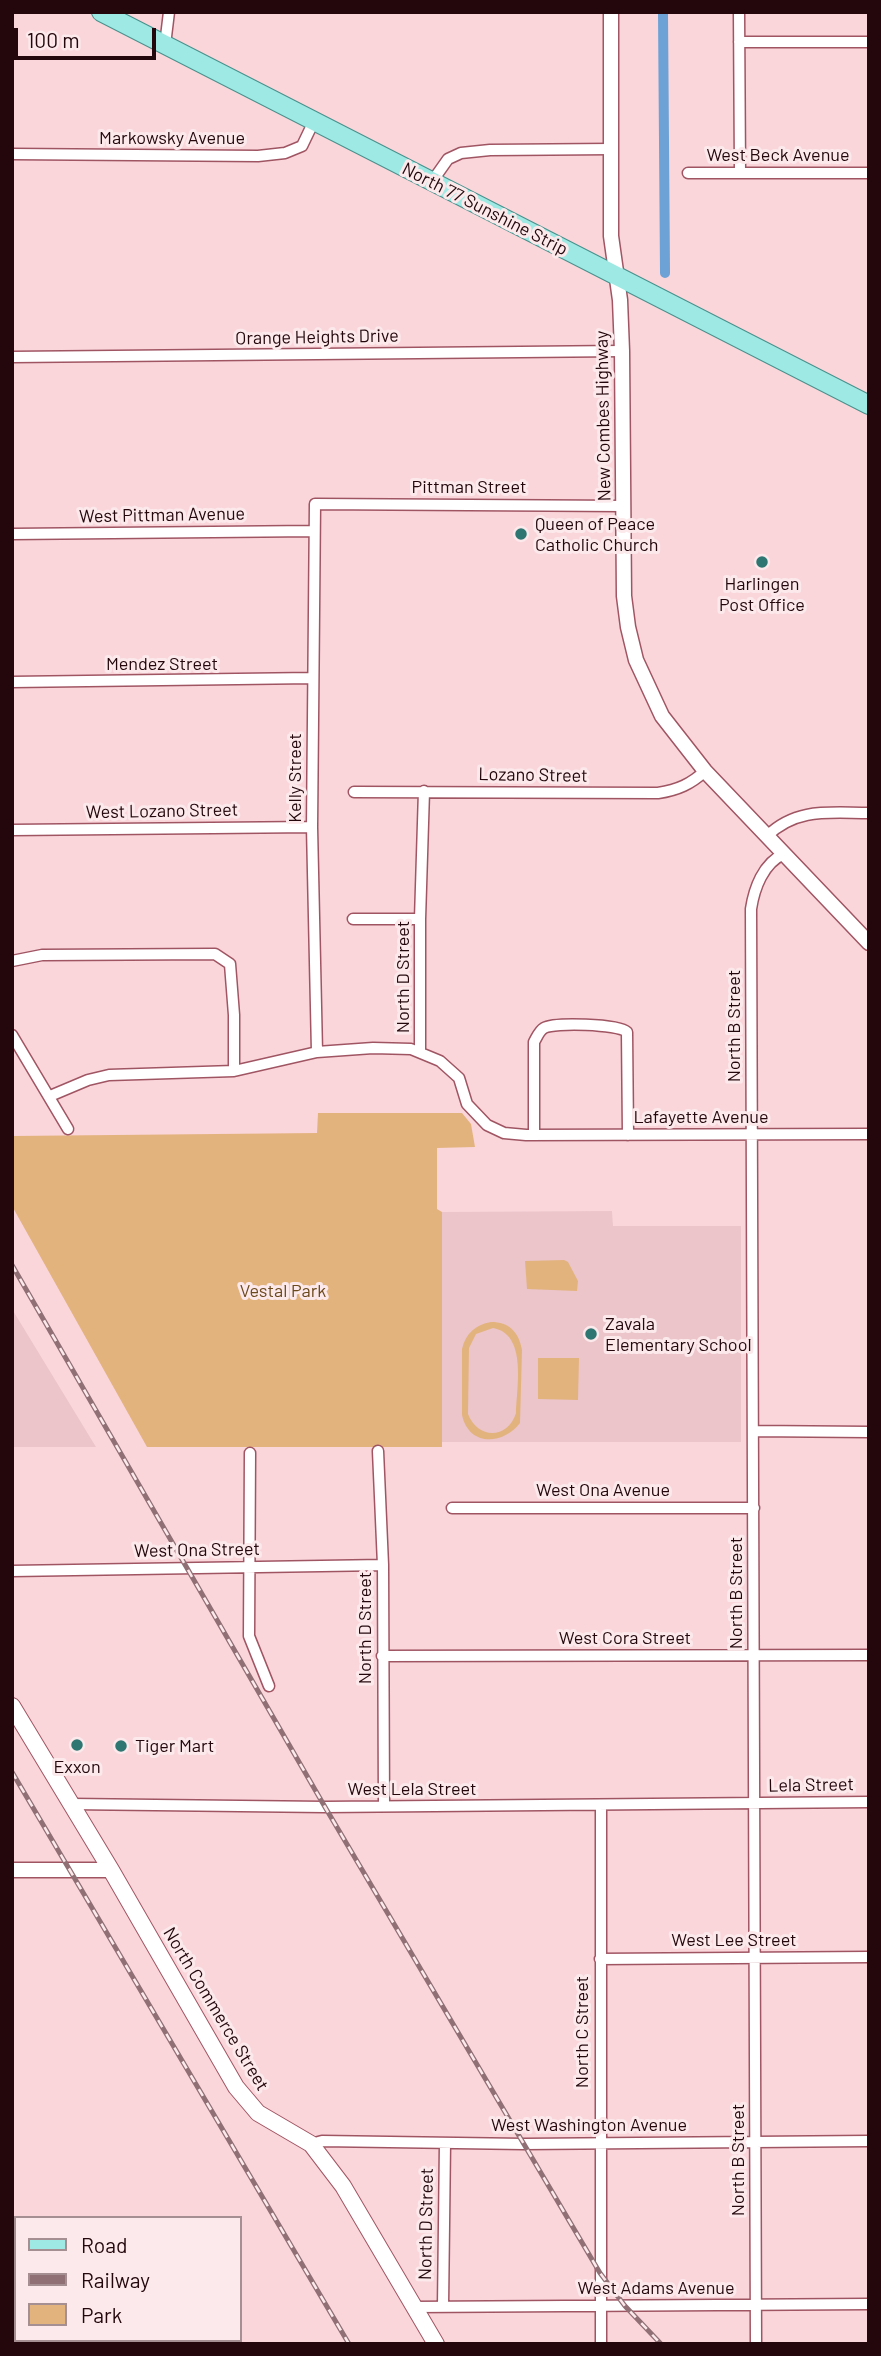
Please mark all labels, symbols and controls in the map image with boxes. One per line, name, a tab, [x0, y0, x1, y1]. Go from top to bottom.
scale bar	[18, 14, 159, 58]
text: 100 m	[27, 27, 80, 52]
street label: Markowsky Avenue	[99, 127, 245, 149]
street label: West Beck Avenue	[706, 144, 850, 166]
street label: North 77 Sunshine Strip	[399, 158, 571, 260]
street label: Orange Heights Drive	[235, 325, 399, 349]
street label: New Combes Highway	[591, 330, 615, 502]
street label: Pittman Street	[412, 476, 526, 498]
street label: West Pittman Avenue	[79, 503, 245, 527]
place label: Queen of Peace Catholic Church	[535, 513, 658, 556]
marker: Queen of Peace Catholic Church	[513, 526, 529, 542]
marker: Harlingen Post Office	[754, 554, 770, 570]
place label: Harlingen Post Office	[719, 573, 805, 616]
street label: Mendez Street	[106, 653, 218, 675]
street label: Kelly Street	[284, 733, 306, 823]
street label: Lozano Street	[478, 763, 588, 787]
street label: West Lozano Street	[86, 799, 238, 823]
street label: North D Street	[392, 921, 414, 1033]
street label: North B Street	[723, 970, 745, 1082]
street label: Lafayette Avenue	[633, 1106, 769, 1128]
park label: Vestal Park	[240, 1280, 326, 1302]
place label: Zavala Elementary School	[605, 1313, 752, 1356]
marker: Zavala Elementary School	[583, 1326, 599, 1342]
street label: West Ona Avenue	[536, 1479, 670, 1501]
street label: North B Street	[725, 1537, 747, 1649]
street label: West Ona Street	[134, 1538, 260, 1562]
street label: North D Street	[354, 1572, 376, 1684]
street label: West Cora Street	[559, 1627, 691, 1649]
place label: Tiger Mart	[135, 1735, 214, 1757]
marker: Exxon	[69, 1737, 85, 1753]
marker: Tiger Mart	[113, 1738, 129, 1754]
place label: Exxon	[53, 1756, 101, 1778]
street label: Lela Street	[768, 1773, 854, 1797]
street label: West Lela Street	[347, 1778, 477, 1800]
street label: North Commerce Street	[159, 1923, 273, 2095]
street label: West Lee Street	[671, 1929, 797, 1951]
street label: North C Street	[571, 1976, 593, 2088]
street label: North B Street	[727, 2104, 749, 2216]
street label: West Washington Avenue	[491, 2114, 687, 2136]
street label: North D Street	[414, 2168, 438, 2280]
legend	[14, 2216, 242, 2342]
text: Road	[81, 2232, 127, 2257]
text: Railway	[81, 2267, 150, 2292]
street label: West Adams Avenue	[577, 2277, 735, 2299]
text: Park	[81, 2302, 122, 2327]

